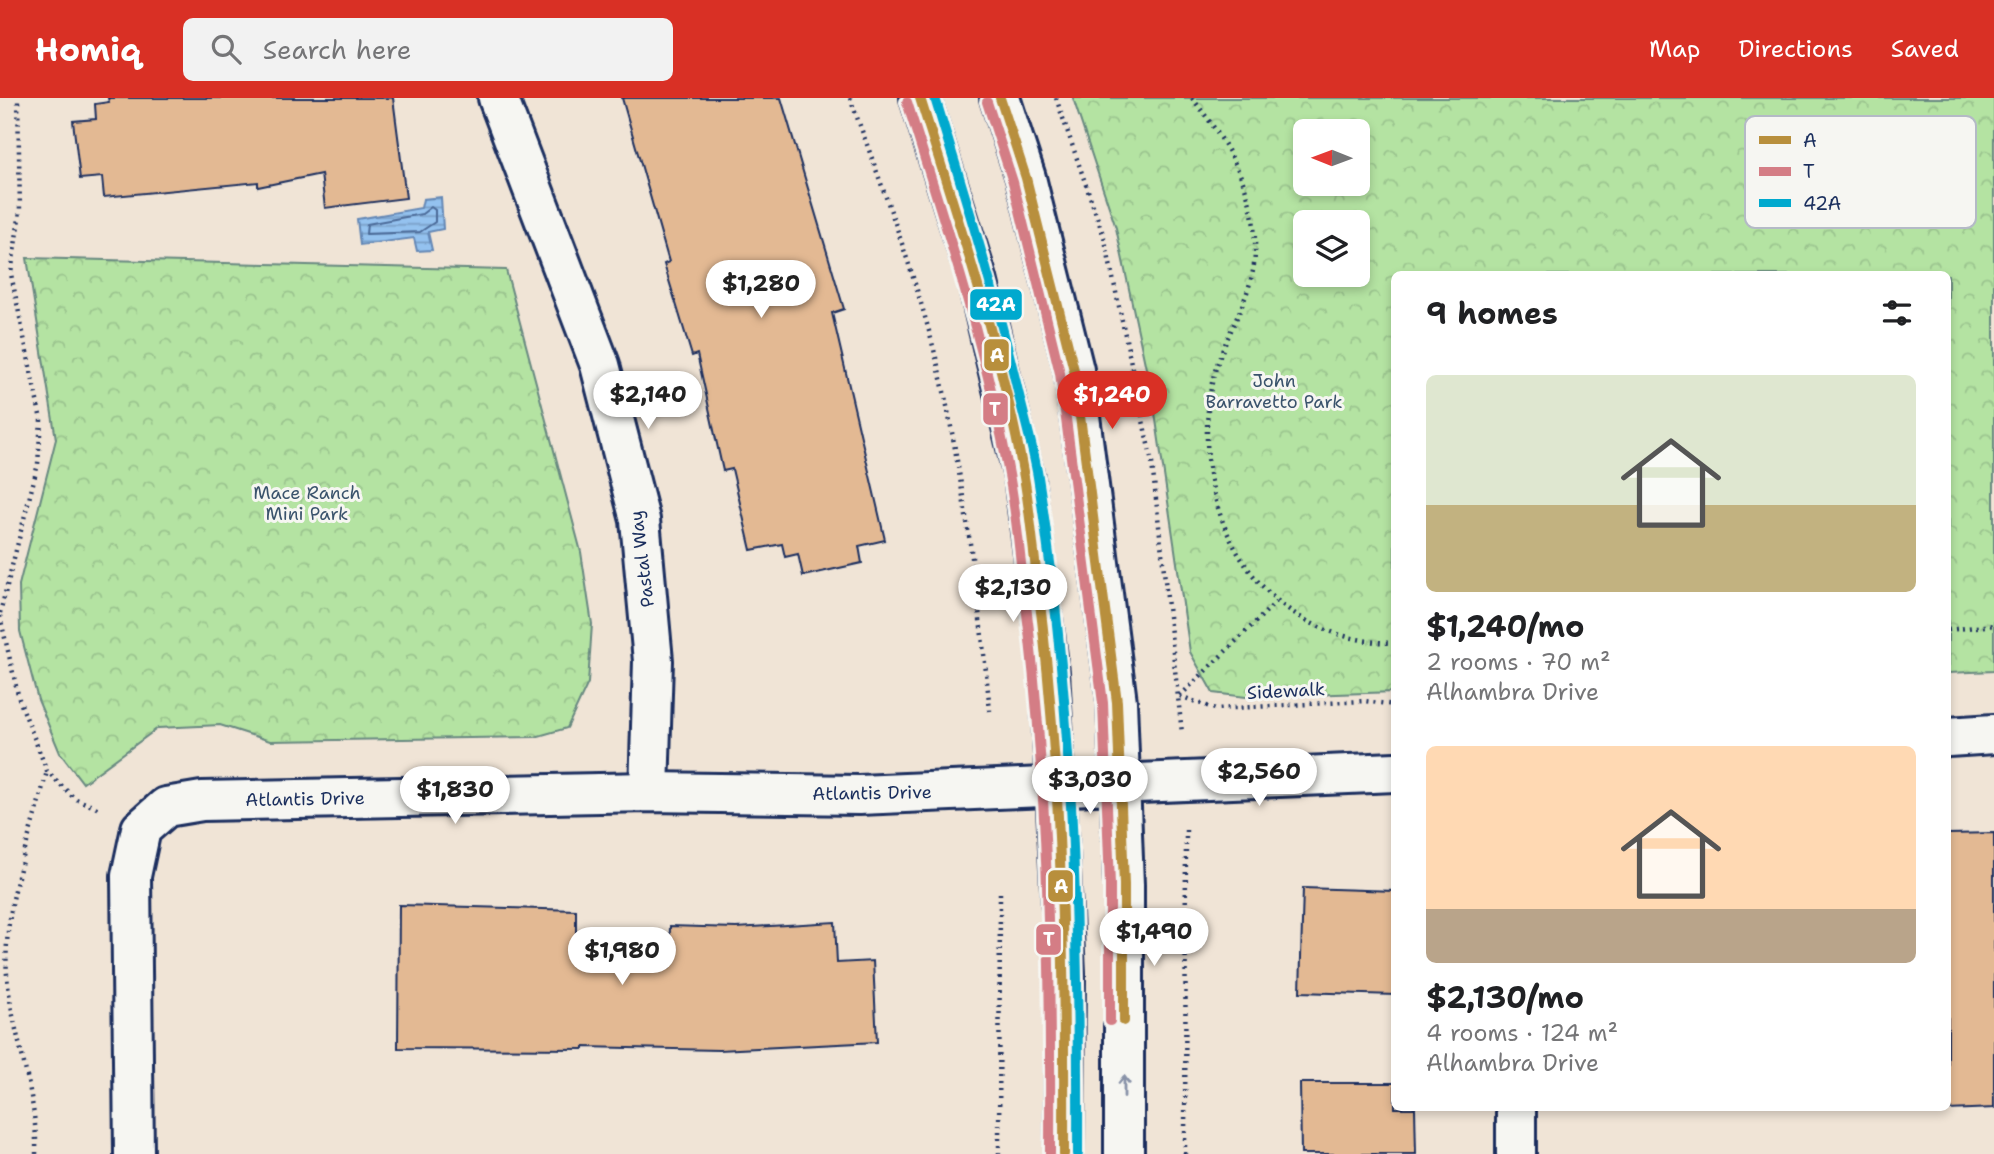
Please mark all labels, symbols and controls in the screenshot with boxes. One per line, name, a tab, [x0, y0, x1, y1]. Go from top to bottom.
search box	[183, 18, 673, 81]
text: Homiq	[35, 27, 141, 72]
icon: search	[207, 30, 245, 68]
text: Search here	[263, 32, 411, 67]
text: Map	[1649, 33, 1700, 65]
text: Directions	[1738, 33, 1853, 65]
text: Saved	[1891, 33, 1959, 65]
legend	[1745, 116, 1976, 228]
north arrow	[1293, 119, 1370, 196]
map controls	[1293, 119, 1370, 287]
text: A	[1803, 128, 1817, 153]
text: T	[1803, 159, 1815, 184]
text: 42A	[1803, 191, 1841, 216]
button: layers	[1293, 210, 1370, 287]
pin: $1,280	[704, 260, 818, 320]
text: $1,280	[722, 268, 800, 298]
line badge: 42A	[969, 288, 1023, 321]
text: 42A	[976, 292, 1016, 317]
text: 9 homes	[1426, 293, 1558, 334]
icon: filters	[1878, 294, 1916, 332]
line badge: A	[983, 338, 1010, 372]
text: A	[990, 343, 1004, 368]
park label: John Barravetto Park	[1206, 369, 1342, 414]
pin: $2,140	[591, 372, 705, 431]
pin: $1,240	[1055, 372, 1169, 431]
text: $2,140	[609, 379, 687, 409]
text: $1,240	[1073, 379, 1151, 409]
line badge: T	[982, 392, 1009, 426]
text: T	[989, 397, 1001, 422]
icon: home	[1608, 420, 1734, 546]
park label: Mace Ranch Mini Park	[253, 481, 361, 526]
street label: Pastal Way	[624, 509, 660, 609]
pin: $2,130	[956, 564, 1070, 624]
text: $2,130	[974, 572, 1052, 602]
text: $1,240/mo	[1426, 606, 1584, 647]
text: 2 rooms · 70 m²	[1426, 647, 1611, 677]
street label: Sidewalk	[1246, 677, 1326, 705]
text: Alhambra Drive	[1426, 677, 1599, 707]
pin: $2,560	[1202, 748, 1316, 808]
pin: $3,030	[1033, 756, 1147, 816]
text: $2,560	[1217, 756, 1301, 786]
text: $3,030	[1048, 764, 1132, 794]
pin: $1,830	[398, 766, 512, 826]
text: $1,830	[416, 774, 494, 804]
street label: Atlantis Drive	[812, 780, 932, 806]
street label: Atlantis Drive	[245, 786, 365, 812]
icon: home	[1608, 791, 1734, 917]
line badge: A	[1047, 869, 1074, 903]
text: A	[1054, 874, 1068, 899]
pin: $1,490	[1097, 908, 1211, 968]
text: $1,490	[1116, 916, 1193, 946]
line badge: T	[1035, 923, 1062, 956]
text: T	[1043, 927, 1055, 952]
pin: $1,980	[565, 928, 679, 987]
text: $1,980	[584, 935, 660, 965]
text: $2,130/mo	[1426, 977, 1584, 1018]
text: 4 rooms · 124 m²	[1426, 1018, 1618, 1048]
text: Alhambra Drive	[1426, 1048, 1599, 1078]
one-way arrow	[1117, 1075, 1131, 1098]

